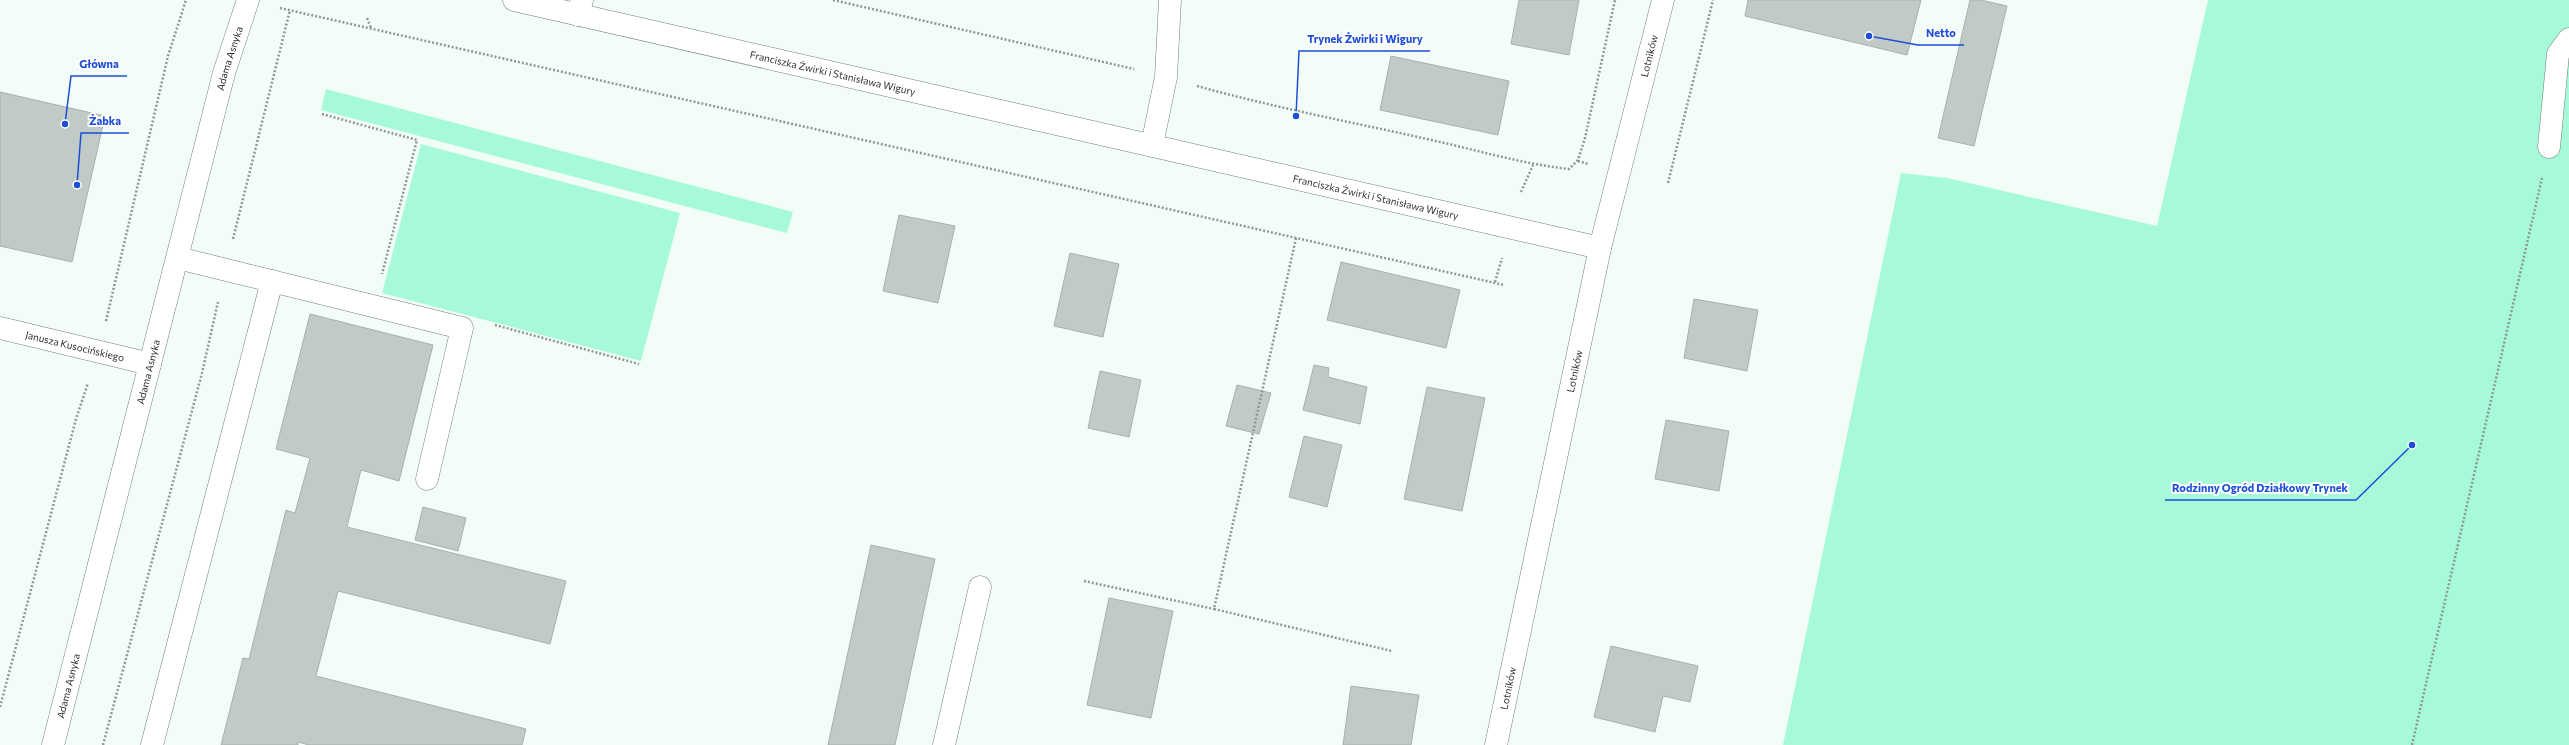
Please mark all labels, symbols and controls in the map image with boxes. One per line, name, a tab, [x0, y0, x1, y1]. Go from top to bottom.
callout: Netto	[1918, 22, 1964, 45]
street label: Adama Asnyka	[214, 25, 245, 92]
text: Netto	[1926, 26, 1956, 39]
callout: Trynek Żwirki i Wigury	[1299, 28, 1430, 51]
text: Trynek Żwirki i Wigury	[1307, 32, 1423, 45]
street label: Lotników	[1638, 34, 1660, 78]
street label: Franciszka Żwirki i Stanisława Wigury	[749, 48, 917, 98]
callout: Główna	[71, 53, 127, 76]
text: Główna	[79, 57, 119, 70]
callout: Żabka	[81, 110, 129, 133]
text: Żabka	[89, 114, 121, 127]
street label: Franciszka Żwirki i Stanisława Wigury	[1292, 172, 1460, 222]
street label: Janusza Kusocińskiego	[24, 328, 126, 364]
street label: Adama Asnyka	[134, 338, 162, 406]
street label: Lotników	[1564, 349, 1585, 393]
callout: Rodzinny Ogród Działkowy Trynek	[2165, 477, 2356, 500]
text: Rodzinny Ogród Działkowy Trynek	[2172, 481, 2349, 494]
street label: Adama Asnyka	[54, 652, 82, 720]
street label: Lotników	[1498, 666, 1518, 711]

